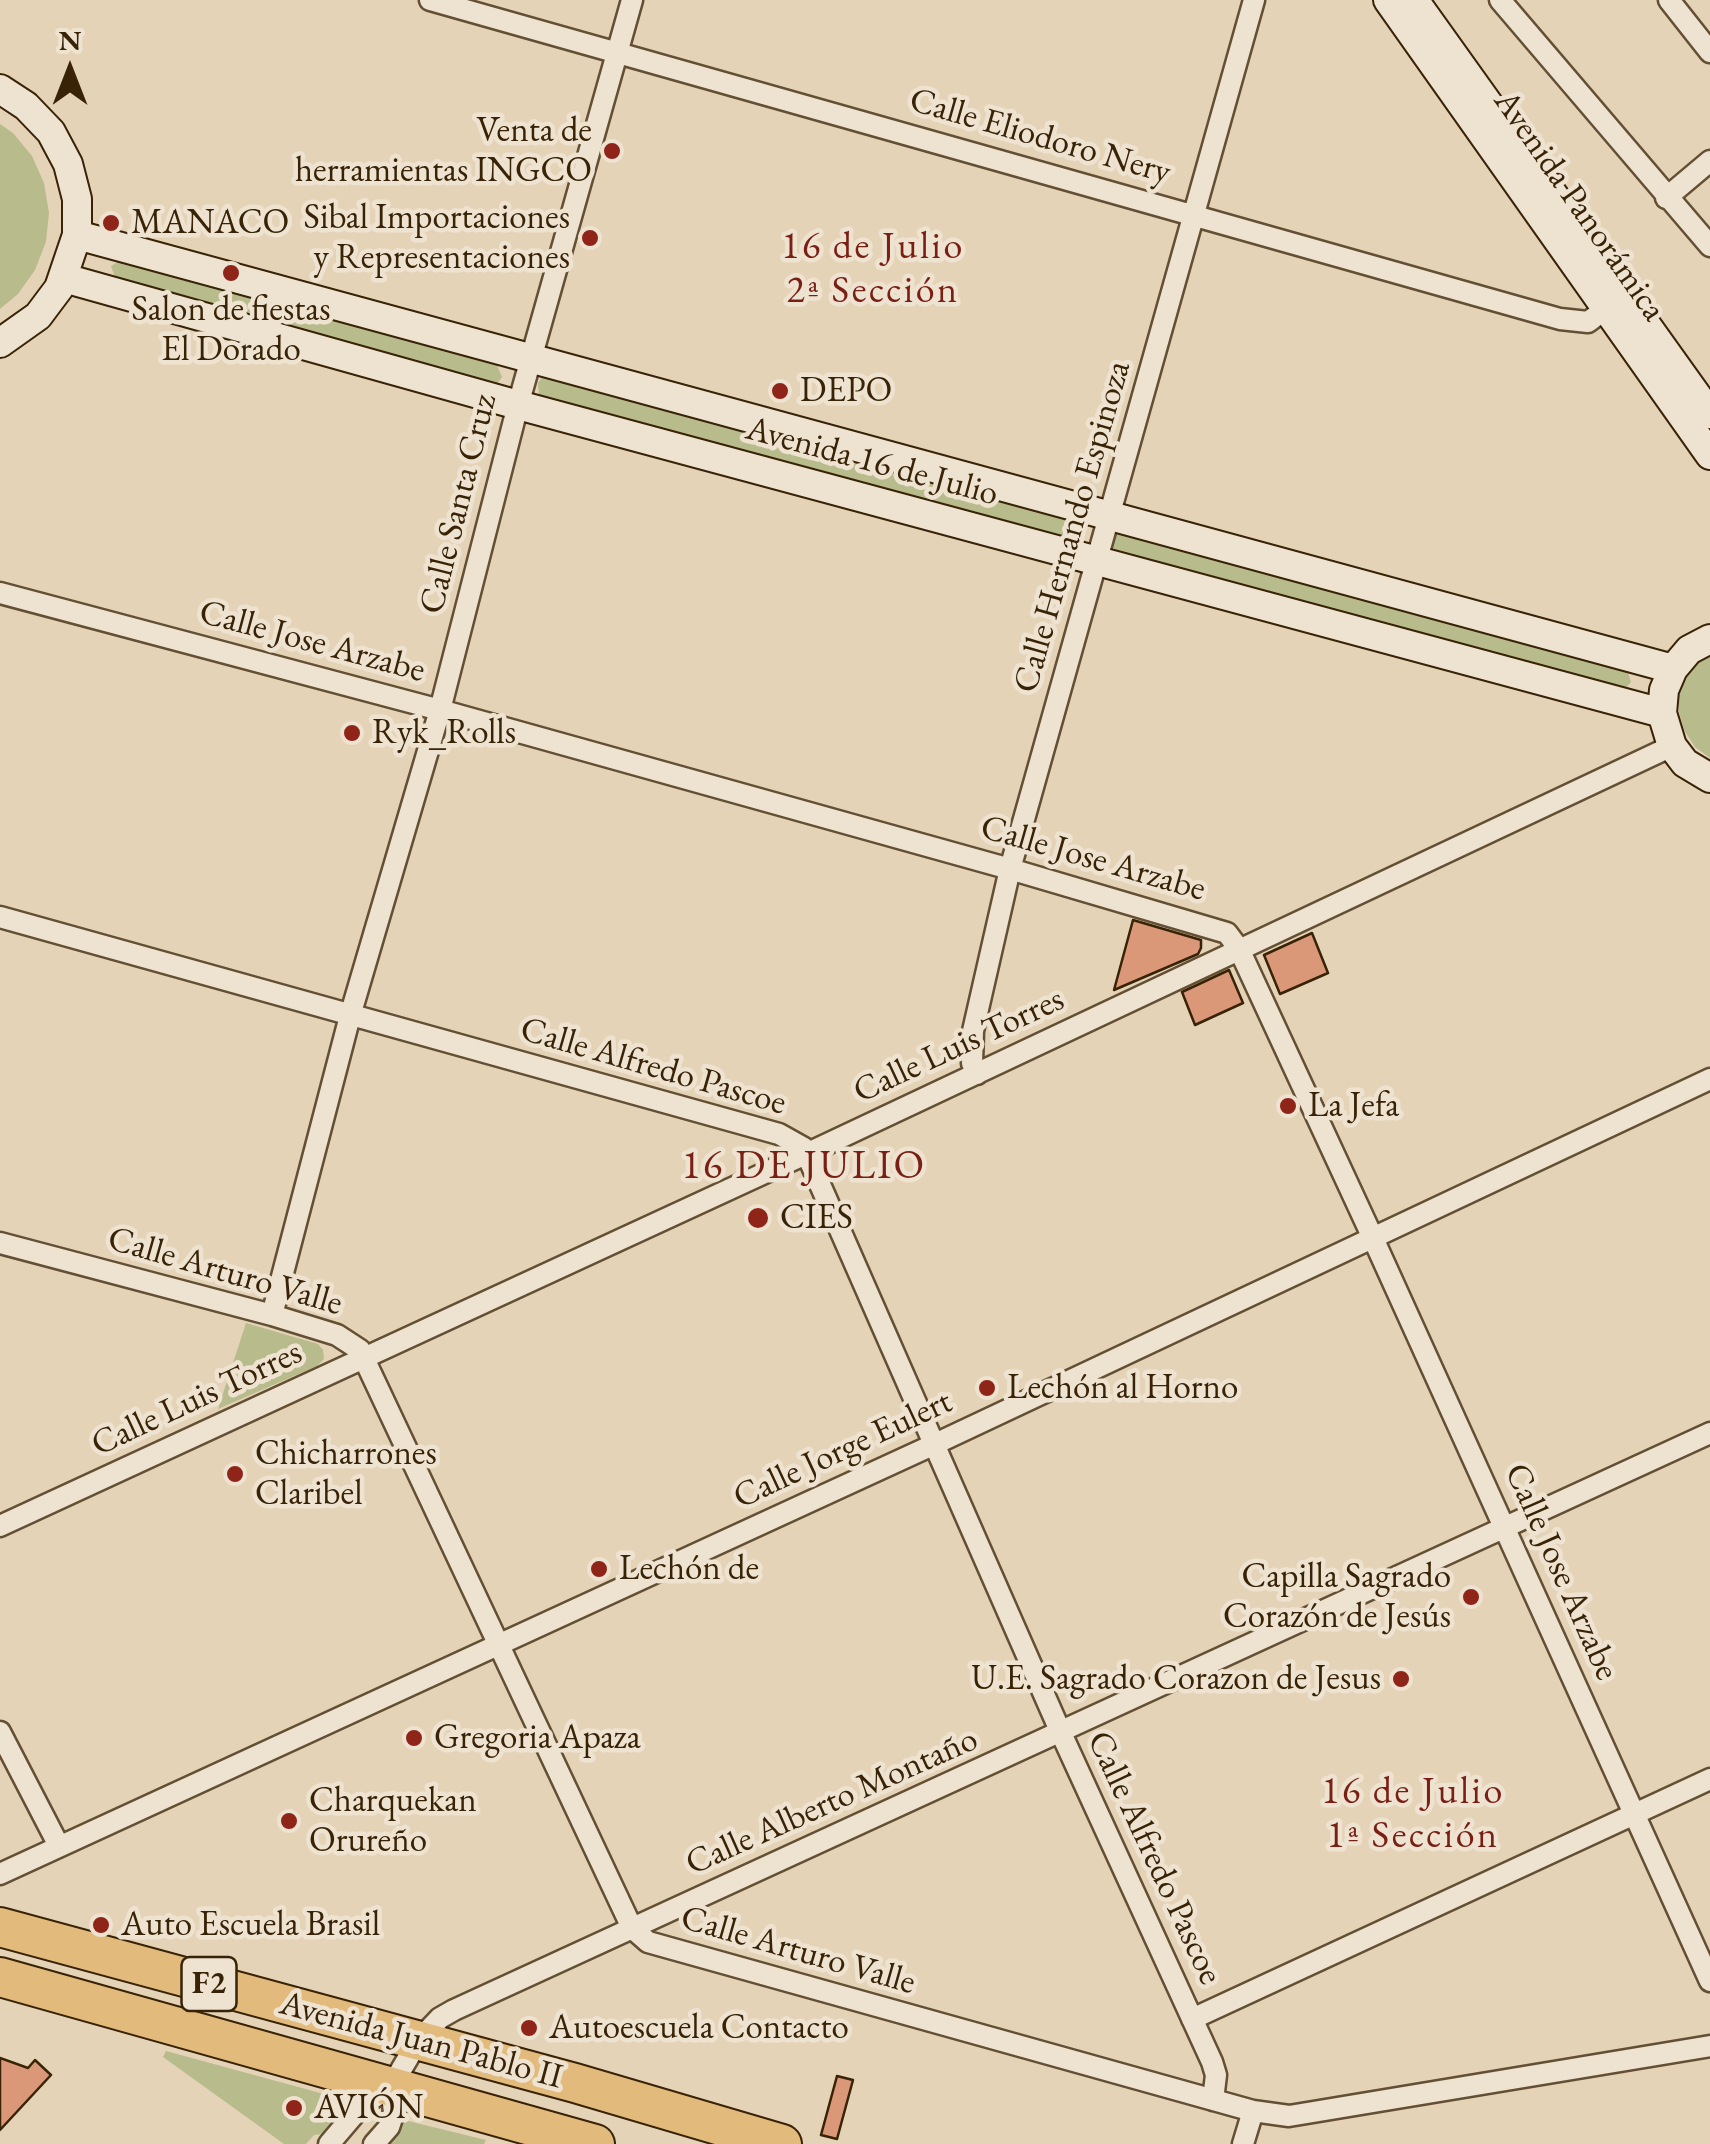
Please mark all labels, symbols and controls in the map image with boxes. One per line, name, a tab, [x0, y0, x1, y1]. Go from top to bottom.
north arrow	[20, 20, 120, 120]
text: N	[59, 22, 81, 58]
street label: Calle Eliodoro Nery	[905, 80, 1175, 194]
street label: Avenida Panorámica	[1484, 83, 1674, 329]
place label: Venta de herramientas INGCO	[295, 110, 592, 192]
marker: Venta de herramientas INGCO	[601, 140, 623, 162]
place label: Sibal Importaciones y Representaciones	[304, 197, 570, 279]
place label: MANACO	[131, 202, 289, 244]
marker: MANACO	[100, 212, 122, 234]
district label: 16 de Julio 2ª Sección	[781, 225, 965, 314]
marker: Sibal Importaciones y Representaciones	[579, 227, 601, 249]
marker: Salon de fiestas El Dorado	[220, 262, 242, 284]
place label: Salon de fiestas El Dorado	[131, 289, 331, 371]
street label: Calle Hernando Espinoza	[1006, 356, 1140, 698]
place label: DEPO	[800, 370, 892, 412]
marker: DEPO	[769, 380, 791, 402]
street label: Calle Santa Cruz	[411, 390, 507, 618]
street label: Avenida 16 de Julio	[741, 408, 1003, 516]
street label: Calle Jose Arzabe	[194, 592, 430, 692]
place label: Ryk_Rolls	[372, 712, 516, 754]
marker: Ryk_Rolls	[341, 722, 363, 744]
street label: Calle Jose Arzabe	[976, 807, 1210, 911]
street label: Calle Luis Torres	[847, 979, 1071, 1113]
street label: Calle Alfredo Pascoe	[515, 1009, 791, 1125]
place label: La Jefa	[1308, 1085, 1399, 1127]
marker: La Jefa	[1277, 1095, 1299, 1117]
district label: 16 DE JULIO	[681, 1143, 927, 1191]
place label: CIES	[780, 1197, 853, 1239]
marker: CIES	[745, 1205, 771, 1231]
street label: Calle Arturo Valle	[103, 1218, 347, 1326]
street label: Calle Luis Torres	[85, 1332, 309, 1466]
place label: Lechón al Horno	[1007, 1367, 1238, 1409]
marker: Lechón al Horno	[976, 1377, 998, 1399]
street label: Calle Jorge Eulert	[727, 1381, 959, 1519]
place label: Chicharrones Claribel	[255, 1433, 437, 1515]
street label: Calle Jose Arzabe	[1495, 1457, 1627, 1687]
marker: Chicharrones Claribel	[224, 1463, 246, 1485]
place label: Lechón de	[619, 1548, 759, 1590]
place label: Capilla Sagrado Corazón de Jesús	[1223, 1556, 1451, 1638]
marker: Lechón de	[588, 1558, 610, 1580]
marker: Capilla Sagrado Corazón de Jesús	[1460, 1586, 1482, 1608]
place label: U.E. Sagrado Corazon de Jesus	[971, 1658, 1381, 1700]
marker: U.E. Sagrado Corazon de Jesus	[1390, 1668, 1412, 1690]
place label: Gregoria Apaza	[434, 1717, 641, 1759]
street label: Calle Alberto Montaño	[680, 1719, 984, 1885]
street label: Calle Alfredo Pascoe	[1077, 1725, 1231, 1991]
marker: Gregoria Apaza	[403, 1727, 425, 1749]
district label: 16 de Julio 1ª Sección	[1321, 1770, 1505, 1860]
place label: Charquekan Orureño	[309, 1780, 477, 1862]
marker: Charquekan Orureño	[278, 1810, 300, 1832]
street label: Calle Arturo Valle	[676, 1897, 920, 2005]
place label: Auto Escuela Brasil	[121, 1904, 380, 1946]
marker: Auto Escuela Brasil	[90, 1914, 112, 1936]
road number: F2	[182, 1957, 236, 2011]
street label: Avenida Juan Pablo II	[275, 1983, 567, 2099]
place label: Autoescuela Contacto	[549, 2007, 849, 2049]
marker: Autoescuela Contacto	[518, 2017, 540, 2039]
place label: AVIÓN	[314, 2087, 423, 2129]
marker: AVIÓN	[283, 2097, 305, 2119]

